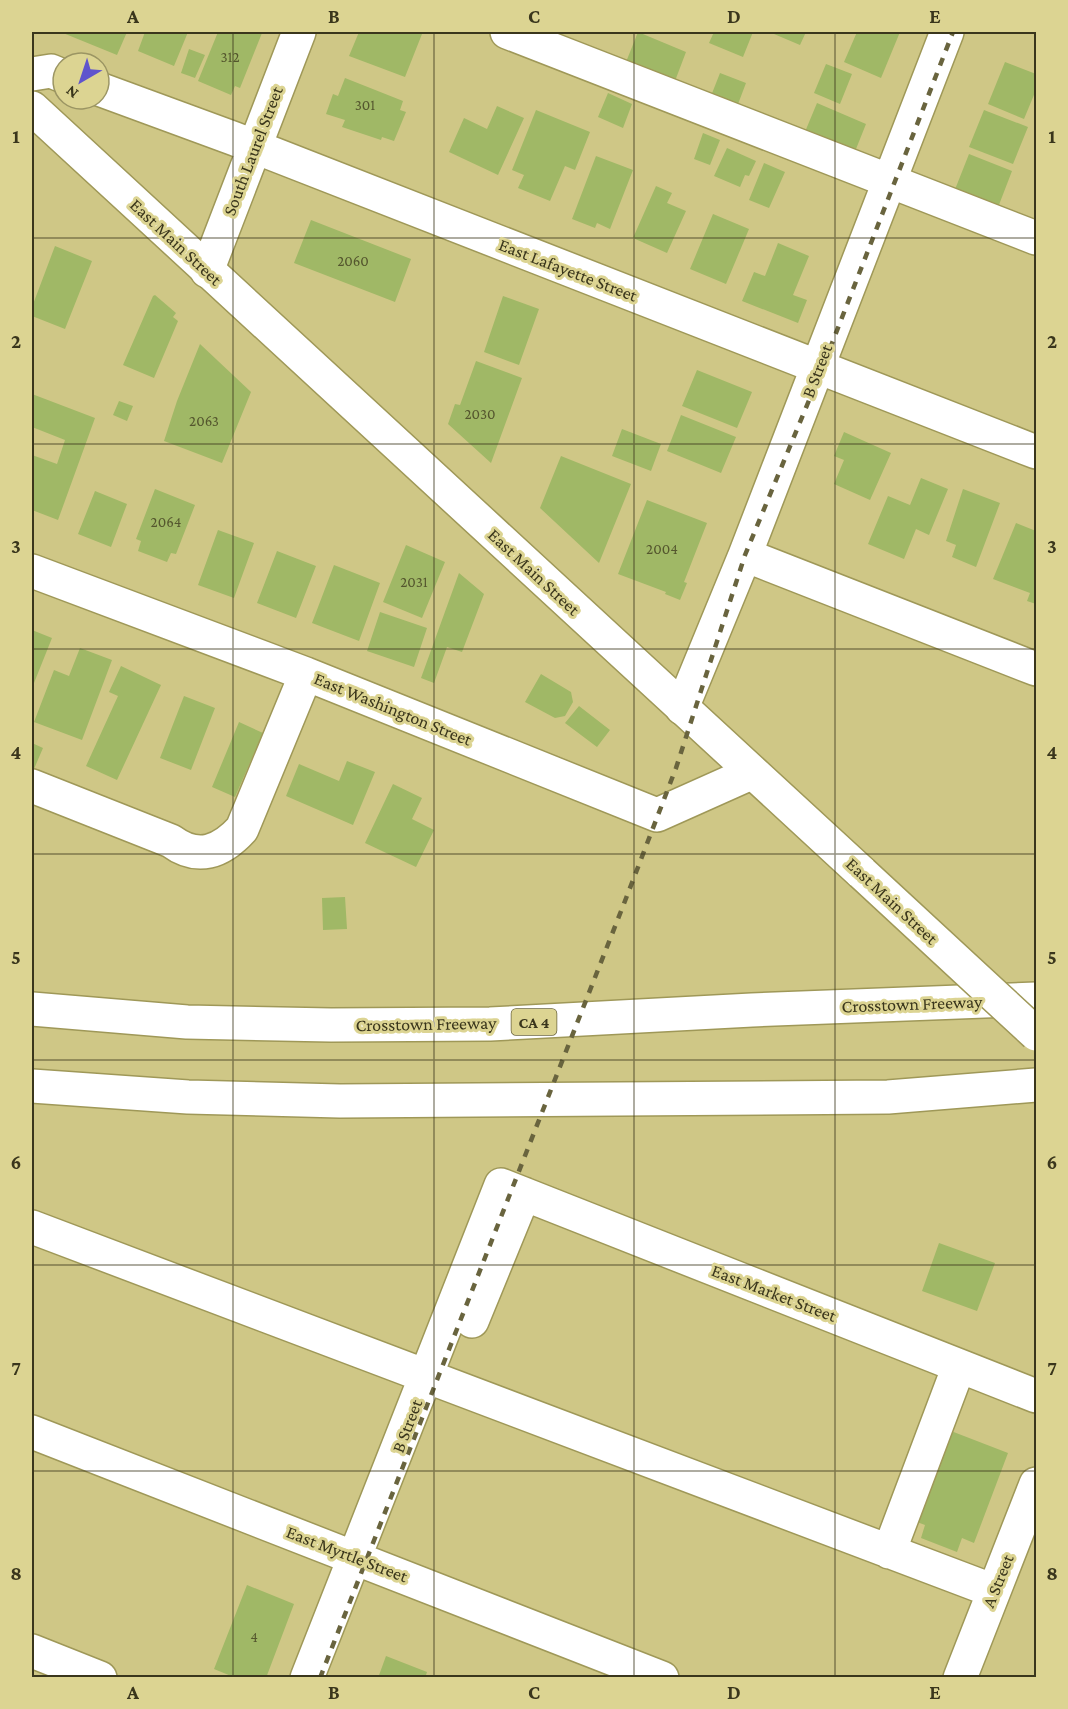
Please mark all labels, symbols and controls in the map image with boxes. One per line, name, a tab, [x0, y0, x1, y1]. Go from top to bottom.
text: A	[126, 5, 140, 27]
text: B	[328, 5, 340, 27]
text: C	[528, 5, 540, 27]
text: D	[727, 5, 741, 27]
text: E	[929, 5, 941, 27]
house number: 312	[220, 49, 240, 65]
north arrow	[51, 51, 111, 111]
text: N	[62, 82, 81, 102]
street label: South Laurel Street	[219, 83, 287, 219]
house number: 301	[355, 97, 375, 113]
text: 1	[12, 125, 20, 147]
text: 1	[1048, 125, 1056, 147]
street label: East Main Street	[126, 195, 227, 290]
street label: East Lafayette Street	[496, 234, 641, 306]
house number: 2060	[337, 253, 369, 269]
text: 2	[11, 330, 21, 352]
text: 2	[1047, 330, 1057, 352]
street label: B Street	[798, 341, 837, 400]
house number: 2030	[464, 406, 496, 422]
house number: 2063	[189, 413, 219, 429]
house number: 2064	[151, 514, 181, 530]
street label: East Main Street	[484, 525, 585, 620]
text: 3	[11, 535, 21, 557]
text: 3	[1047, 535, 1057, 557]
house number: 2004	[646, 541, 678, 557]
house number: 2031	[400, 574, 428, 590]
street label: East Washington Street	[311, 668, 476, 750]
text: 4	[11, 741, 22, 763]
text: 4	[1047, 741, 1058, 763]
street label: East Main Street	[842, 854, 943, 949]
text: 5	[11, 946, 21, 968]
text: 5	[1047, 946, 1057, 968]
street label: Crosstown Freeway	[841, 992, 983, 1016]
road number: CA 4	[512, 1009, 556, 1035]
street label: Crosstown Freeway	[355, 1013, 497, 1035]
text: 6	[11, 1151, 21, 1173]
text: 6	[1047, 1151, 1057, 1173]
street label: East Market Street	[709, 1260, 840, 1326]
text: 7	[11, 1357, 21, 1379]
text: 7	[1047, 1357, 1057, 1379]
street label: B Street	[388, 1396, 427, 1455]
street label: East Myrtle Street	[284, 1522, 411, 1587]
street label: A Street	[978, 1550, 1018, 1611]
text: 8	[10, 1562, 22, 1584]
text: 8	[1046, 1562, 1058, 1584]
house number: 4	[250, 1629, 258, 1645]
text: A	[126, 1681, 140, 1703]
text: B	[328, 1681, 340, 1703]
text: C	[528, 1681, 540, 1703]
text: D	[727, 1681, 741, 1703]
text: E	[929, 1681, 941, 1703]

